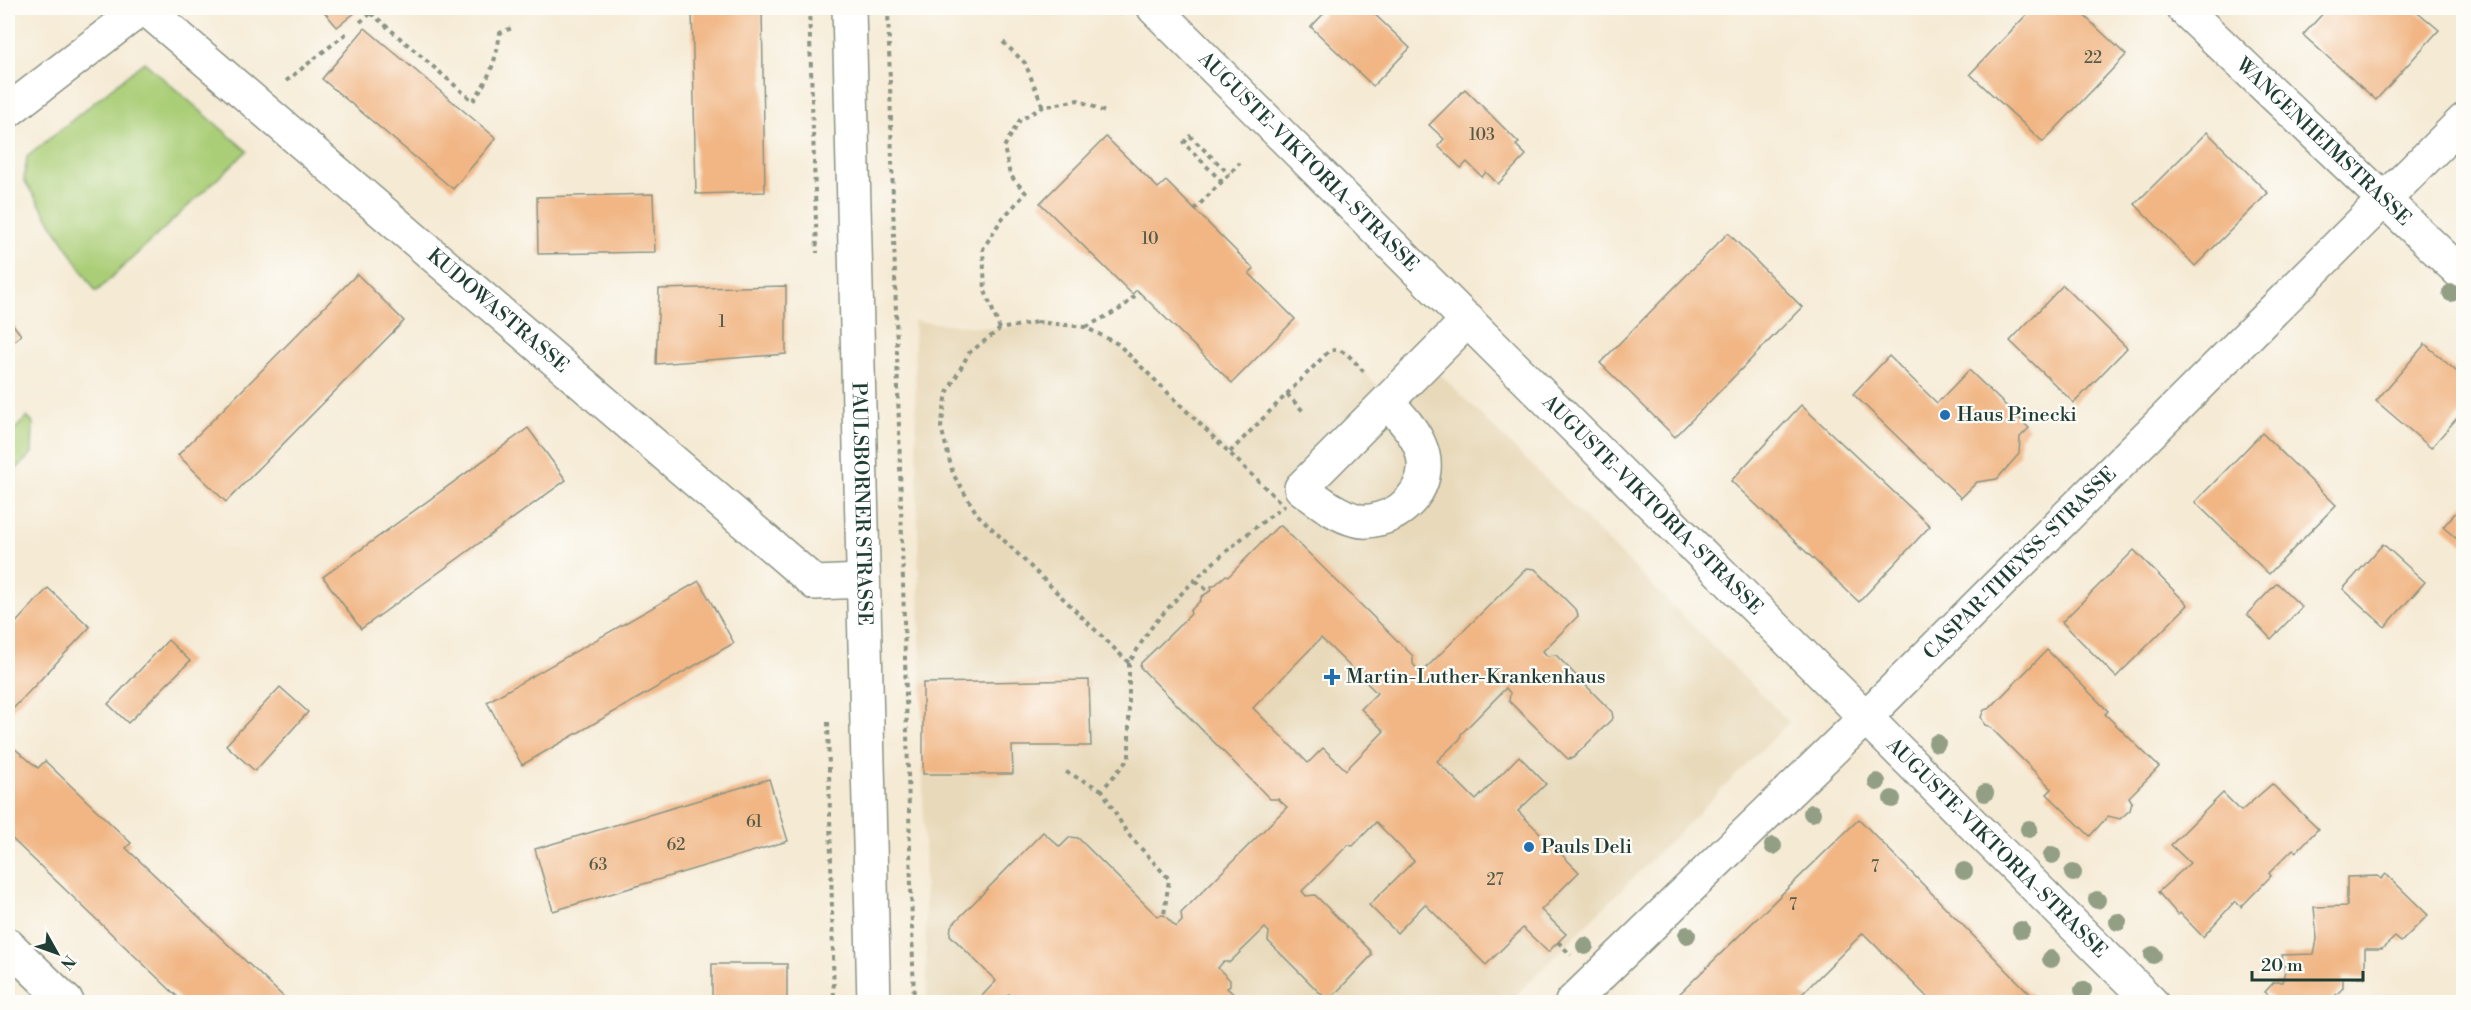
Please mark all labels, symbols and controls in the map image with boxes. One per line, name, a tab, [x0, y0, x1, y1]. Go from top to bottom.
street label: AUGUSTE-VIKTORIA-STRASSE	[1192, 46, 1424, 277]
house number: 22	[2084, 48, 2102, 68]
street label: WANGENHEIMSTRASSE	[2230, 52, 2416, 231]
house number: 103	[1469, 125, 1495, 145]
house number: 10	[1142, 229, 1159, 249]
street label: KUDOWASTRASSE	[422, 243, 574, 378]
house number: 1	[719, 312, 726, 332]
street label: PAULSBORNER STRASSE	[846, 382, 877, 626]
street label: AUGUSTE-VIKTORIA-STRASSE	[1536, 389, 1768, 620]
place label: Haus Pinecki	[1957, 403, 2077, 428]
marker: Haus Pinecki	[1938, 408, 1952, 422]
street label: CASPAR-THEYSS-STRASSE	[1918, 462, 2122, 665]
place label: Martin-Luther-Krankenhaus	[1346, 665, 1606, 690]
marker: Martin-Luther-Krankenhaus	[1323, 668, 1341, 686]
street label: AUGUSTE-VIKTORIA-STRASSE	[1880, 732, 2112, 963]
house number: 61	[746, 812, 762, 832]
house number: 62	[667, 835, 685, 855]
place label: Pauls Deli	[1541, 835, 1633, 860]
marker: Pauls Deli	[1522, 840, 1536, 854]
house number: 63	[589, 855, 607, 875]
house number: 7	[1871, 857, 1879, 877]
house number: 27	[1486, 870, 1504, 890]
house number: 7	[1789, 895, 1797, 915]
north arrow	[27, 923, 87, 983]
scale bar	[2252, 944, 2363, 982]
text: N	[56, 951, 79, 974]
text: 20 m	[2261, 954, 2303, 977]

